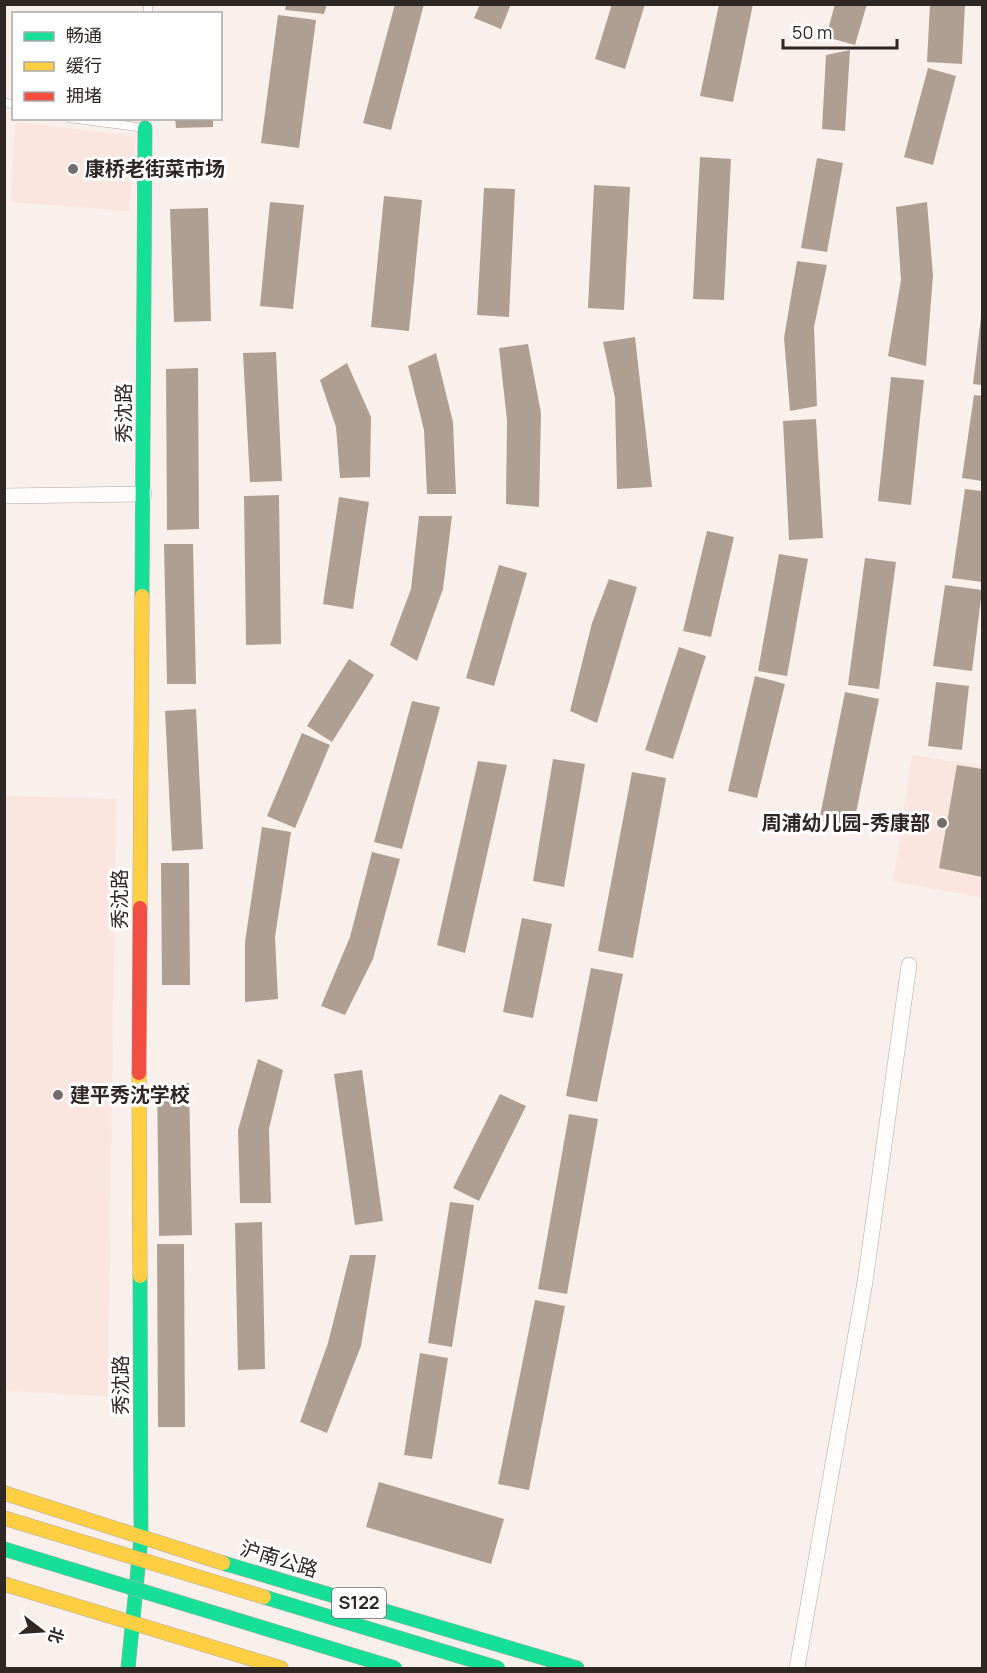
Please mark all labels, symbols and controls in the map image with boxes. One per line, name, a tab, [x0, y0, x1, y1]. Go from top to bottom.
legend	[12, 12, 222, 120]
scale bar	[783, 12, 897, 50]
text: 50 m	[792, 20, 832, 44]
text: 畅通	[66, 23, 102, 47]
text: 缓行	[66, 53, 102, 77]
text: 拥堵	[66, 83, 102, 107]
place label: 康桥老街菜市场	[85, 155, 225, 182]
marker: 康桥老街菜市场	[66, 162, 80, 176]
street label: 秀沈路	[110, 383, 137, 443]
place label: 周浦幼儿园-秀康部	[762, 809, 930, 836]
marker: 周浦幼儿园-秀康部	[935, 816, 949, 830]
street label: 秀沈路	[106, 869, 133, 929]
place label: 建平秀沈学校	[70, 1081, 190, 1108]
marker: 建平秀沈学校	[51, 1088, 65, 1102]
street label: 秀沈路	[107, 1355, 134, 1415]
street label: 沪南公路	[237, 1534, 321, 1583]
road number: S122	[332, 1588, 386, 1618]
north arrow	[12, 1601, 72, 1661]
text: 北	[43, 1625, 69, 1646]

